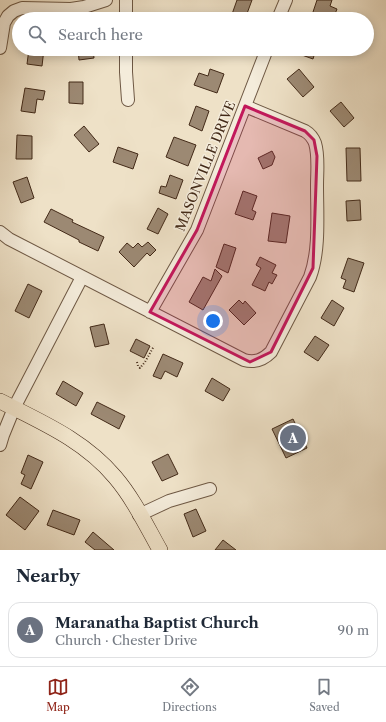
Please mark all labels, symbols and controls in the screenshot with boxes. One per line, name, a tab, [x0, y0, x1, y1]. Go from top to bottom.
search box	[12, 12, 374, 56]
icon: search	[26, 23, 48, 45]
text: Search here	[58, 25, 143, 44]
street label: MASONVILLE DRIVE	[172, 99, 238, 233]
your location	[203, 311, 223, 331]
pin: A	[280, 423, 306, 453]
text: Nearby	[16, 566, 80, 586]
text: Maranatha Baptist Church	[55, 613, 259, 632]
text: A	[25, 622, 35, 638]
text: 90 m	[338, 622, 369, 638]
text: Church · Chester Drive	[55, 632, 197, 648]
tab: Map	[46, 676, 70, 714]
tab: Directions	[162, 676, 217, 714]
tab: Saved	[309, 676, 340, 714]

